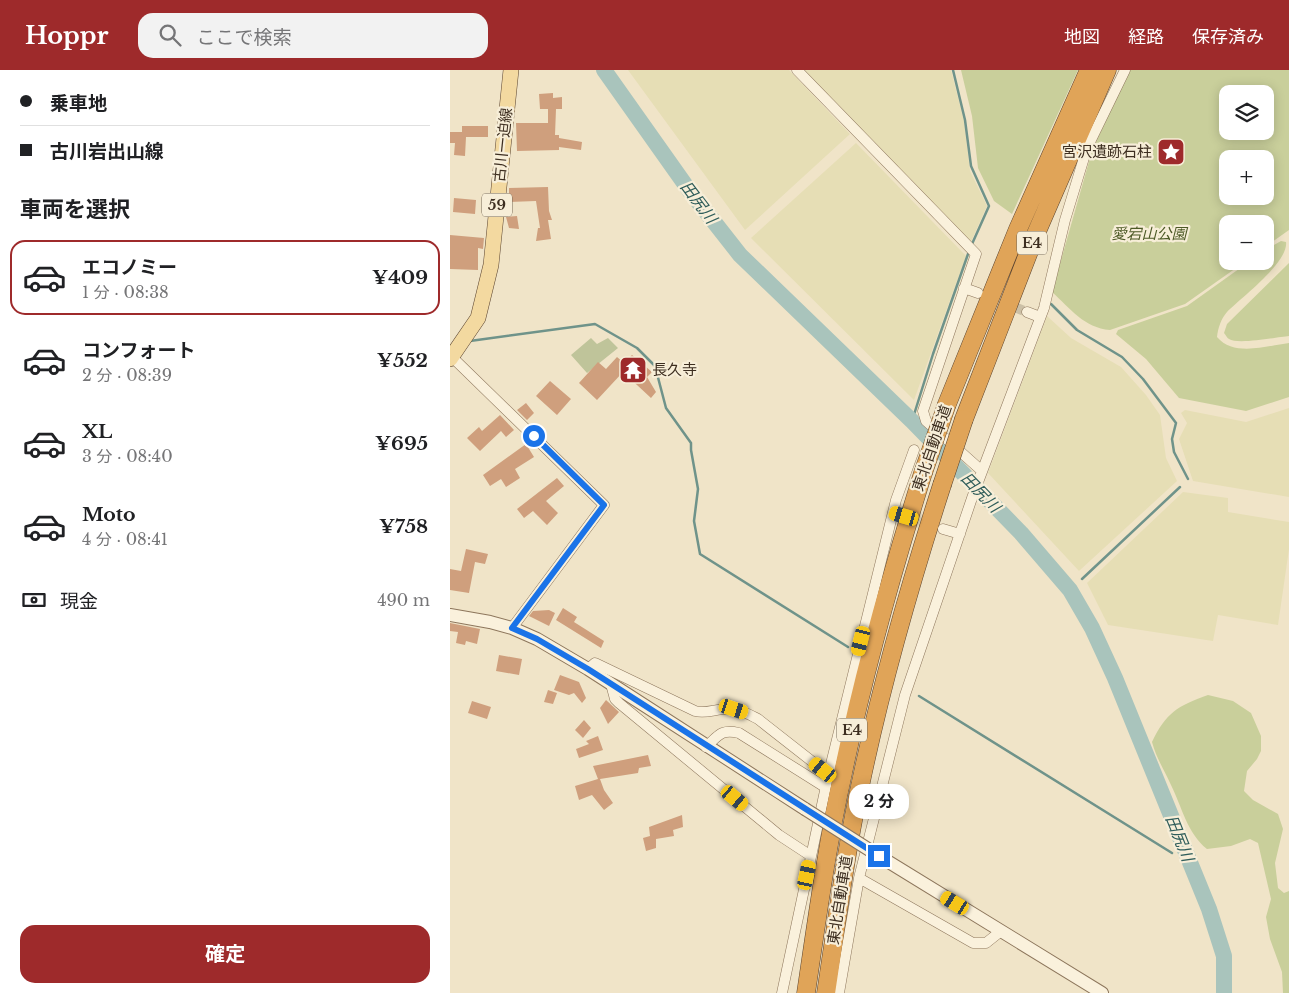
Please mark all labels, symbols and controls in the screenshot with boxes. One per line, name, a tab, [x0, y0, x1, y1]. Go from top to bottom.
search box	[138, 13, 488, 58]
text: Hoppr	[25, 21, 108, 50]
icon: search	[156, 21, 184, 49]
text: ここで検索	[196, 26, 291, 49]
text: 地図	[1064, 26, 1100, 48]
text: 経路	[1128, 26, 1164, 48]
text: 保存済み	[1192, 26, 1264, 48]
map controls	[1219, 85, 1274, 270]
button: layers	[1219, 85, 1274, 140]
text: 乗車地	[50, 92, 107, 115]
street label: 古川一迫線	[489, 107, 516, 183]
place icon: 宮沢遺跡石柱	[1156, 137, 1186, 167]
text: 古川岩出山線	[50, 140, 164, 163]
place label: 宮沢遺跡石柱	[1062, 142, 1152, 161]
button: +	[1219, 150, 1274, 205]
water label: 田尻川	[677, 177, 723, 229]
road number: 59	[482, 194, 512, 216]
text: 車両を選択	[20, 196, 130, 223]
button: −	[1219, 215, 1274, 270]
park label: 愛宕山公園	[1111, 224, 1188, 243]
road number: E4	[1017, 232, 1047, 254]
icon: car	[22, 255, 67, 300]
text: エコノミー	[82, 256, 177, 279]
text: ¥409	[372, 266, 428, 289]
text: 1 分 · 08:38	[82, 282, 169, 302]
icon: car	[22, 338, 67, 383]
text: コンフォート	[82, 339, 195, 362]
text: ¥552	[377, 349, 428, 372]
temple icon: 長久寺	[618, 355, 648, 385]
place label: 長久寺	[652, 360, 697, 379]
text: 2 分 · 08:39	[82, 365, 172, 385]
street label: 東北自動車道	[908, 402, 955, 493]
text: XL	[82, 420, 112, 443]
icon: car	[22, 421, 67, 466]
route start	[523, 425, 545, 447]
text: ¥695	[375, 432, 428, 455]
text: 3 分 · 08:40	[82, 446, 173, 466]
water label: 田尻川	[957, 468, 1006, 518]
text: Moto	[82, 503, 136, 526]
icon: car	[22, 504, 67, 549]
car	[887, 505, 920, 527]
text: ¥758	[379, 515, 428, 538]
text: 4 分 · 08:41	[82, 529, 168, 549]
icon: cash	[20, 586, 48, 614]
text: 現金	[60, 590, 98, 613]
text: 490 m	[377, 590, 430, 610]
car	[850, 625, 871, 657]
car	[717, 697, 750, 721]
road number: E4	[837, 718, 867, 742]
car	[806, 755, 839, 785]
car	[718, 783, 751, 813]
callout: 2 分	[849, 784, 909, 818]
text: 2 分	[864, 791, 894, 811]
water label: 田尻川	[1162, 812, 1199, 866]
route end	[868, 845, 890, 867]
street label: 東北自動車道	[823, 854, 856, 946]
car	[796, 859, 817, 891]
car	[938, 889, 971, 917]
button: 確定	[20, 925, 430, 983]

